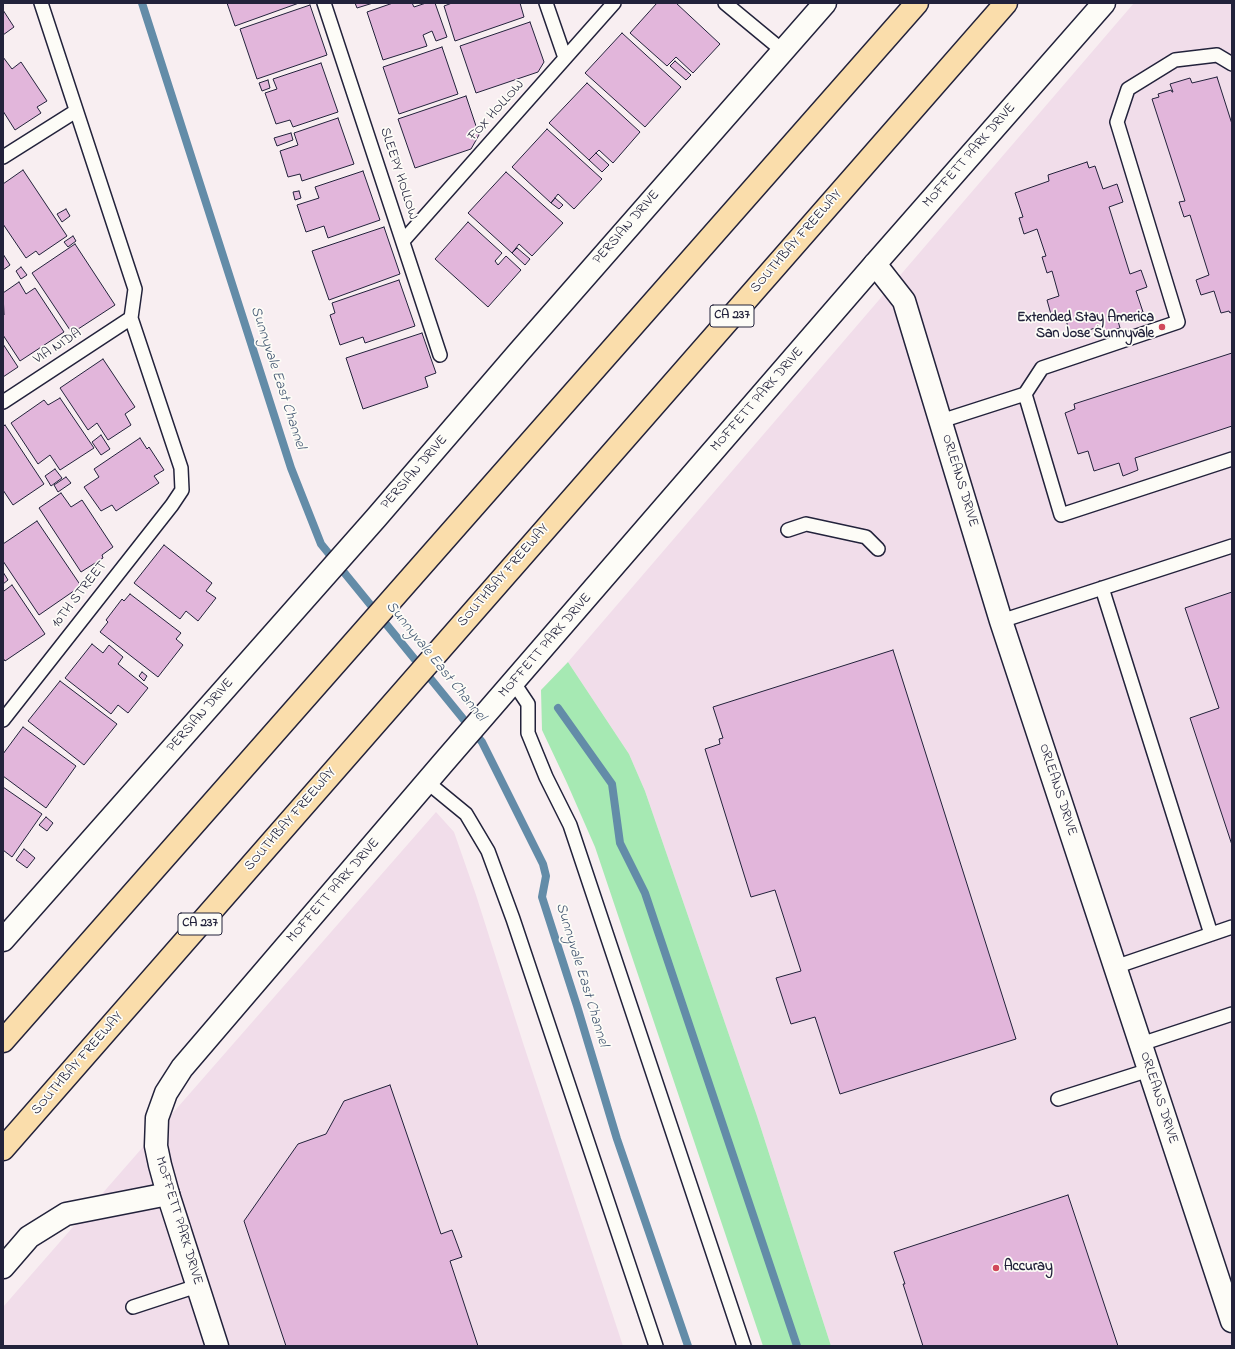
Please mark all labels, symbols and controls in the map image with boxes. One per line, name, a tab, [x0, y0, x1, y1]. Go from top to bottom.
street label: FOX HOLLOW	[465, 77, 529, 145]
street label: MOFFETT PARK DRIVE	[920, 100, 1020, 212]
street label: SLEEPY HOLLOW	[375, 126, 421, 222]
street label: PERSIAN DRIVE	[590, 187, 664, 269]
street label: SOUTHBAY FREEWAY	[748, 187, 846, 297]
water label: Sunnyvale East Channel	[245, 304, 309, 452]
road number: CA 237	[710, 305, 754, 327]
place label: Extended Stay America San Jose Sunnyvale	[1017, 311, 1154, 344]
marker: Extended Stay America San Jose Sunnyvale	[1157, 322, 1167, 332]
street label: VIA NIDA	[31, 325, 85, 369]
street label: MOFFETT PARK DRIVE	[708, 344, 808, 456]
street label: PERSIAN DRIVE	[378, 432, 452, 514]
street label: ORLEANS DRIVE	[937, 433, 981, 529]
street label: SOUTHBAY FREEWAY	[455, 521, 553, 631]
street label: 10TH STREET	[49, 558, 111, 632]
street label: MOFFETT PARK DRIVE	[496, 590, 596, 702]
water label: Sunnyvale East Channel	[381, 598, 489, 726]
street label: PERSIAN DRIVE	[164, 675, 238, 757]
street label: ORLEANS DRIVE	[1034, 742, 1080, 838]
street label: SOUTHBAY FREEWAY	[242, 765, 340, 875]
street label: MOFFETT PARK DRIVE	[284, 835, 384, 947]
water label: Sunnyvale East Channel	[551, 901, 611, 1049]
road number: CA 237	[178, 913, 222, 935]
street label: SOUTHBAY FREEWAY	[29, 1009, 127, 1119]
street label: ORLEANS DRIVE	[1135, 1050, 1181, 1146]
street label: MOFFETT PARK DRIVE	[151, 1155, 205, 1287]
place label: Accuray	[1004, 1260, 1053, 1276]
marker: Accuray	[991, 1263, 1001, 1273]

